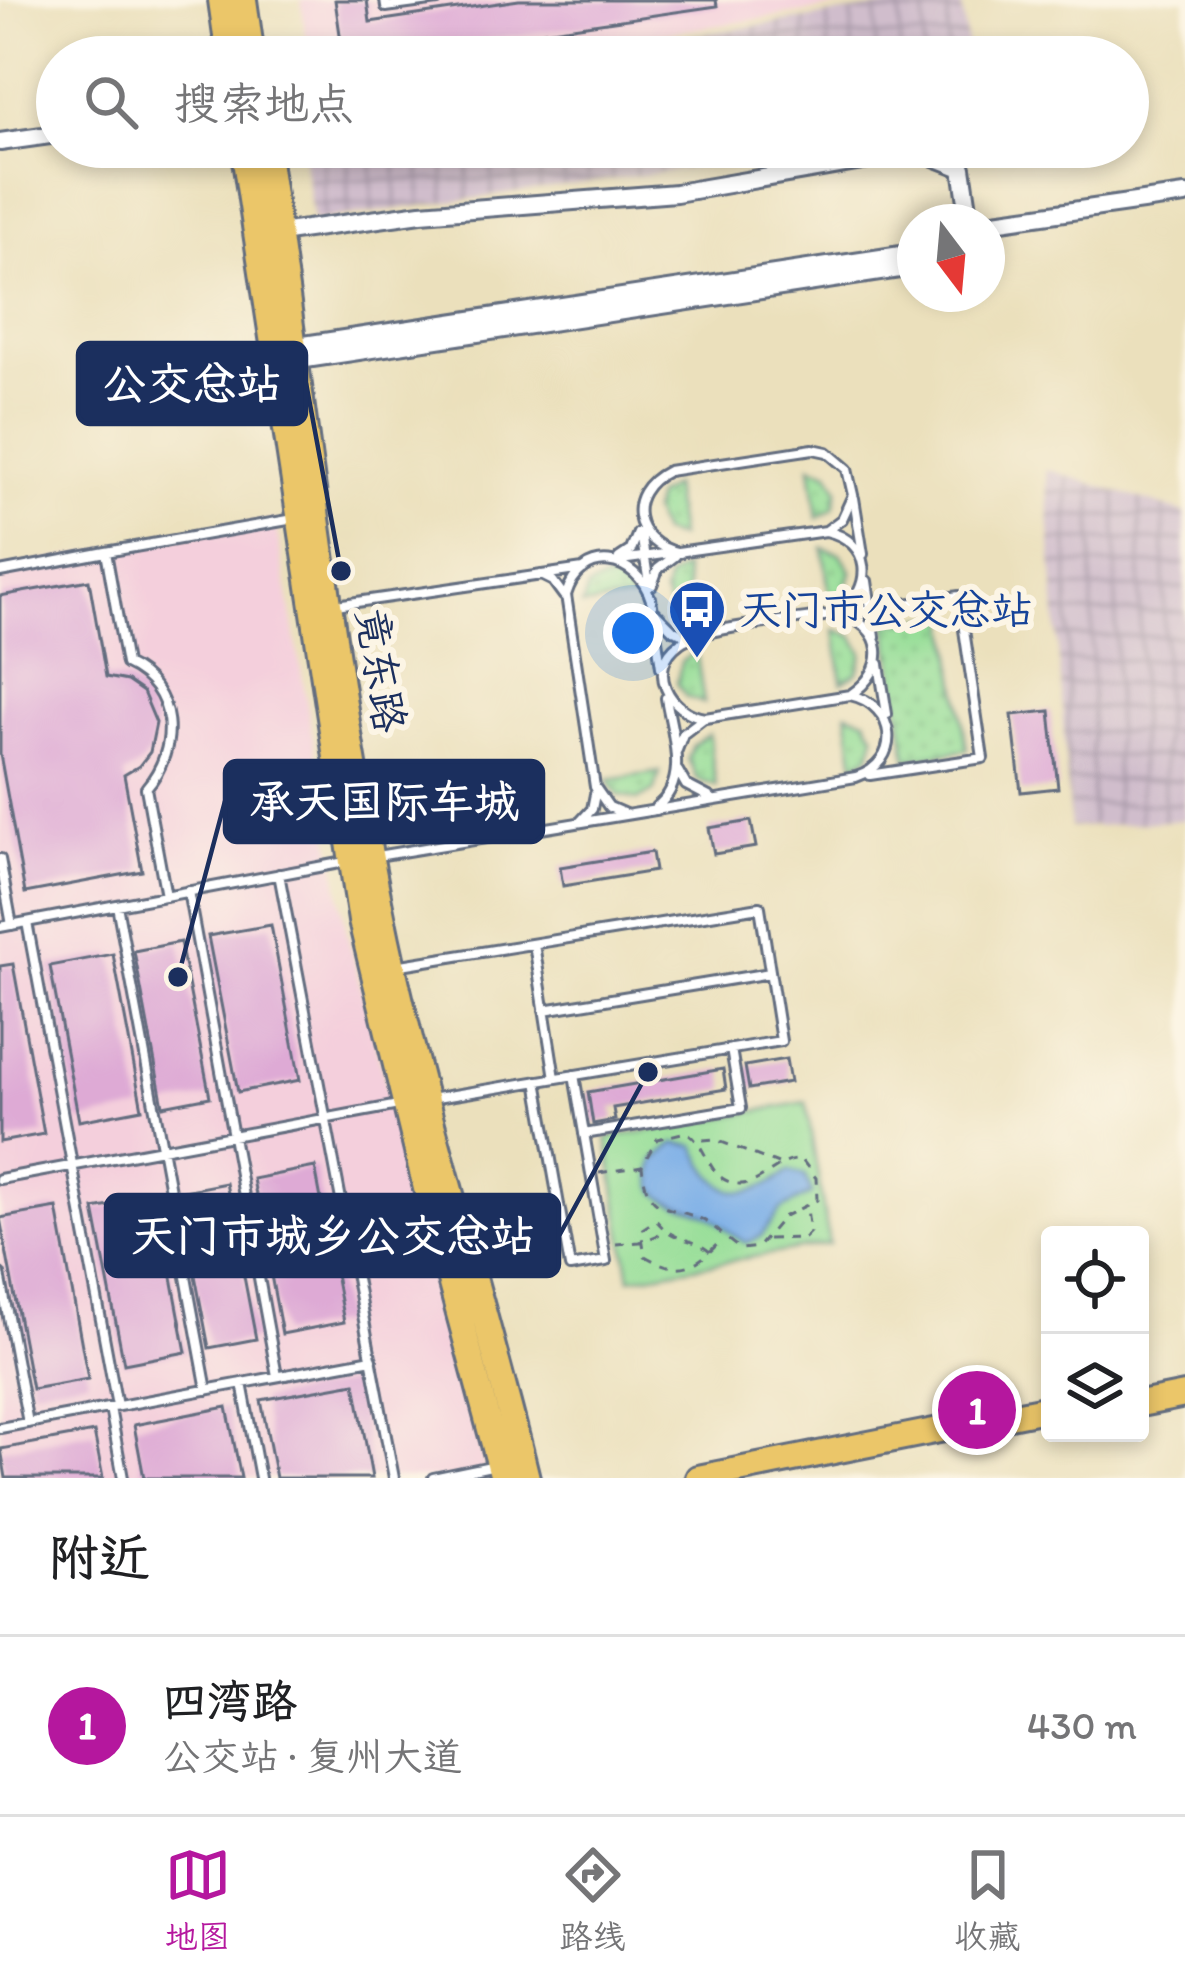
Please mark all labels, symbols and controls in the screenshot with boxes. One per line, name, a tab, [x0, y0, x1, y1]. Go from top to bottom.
search box	[36, 36, 1149, 168]
icon: search	[78, 69, 144, 135]
text: 搜索地点	[174, 76, 354, 130]
north arrow	[897, 204, 1005, 312]
callout: 公交总站	[78, 343, 306, 424]
text: 公交总站	[102, 356, 282, 410]
bus stop icon: 天门市公交总站	[666, 578, 728, 660]
place label: 天门市公交总站	[739, 584, 1033, 635]
your location	[603, 603, 663, 663]
street label: 竟东路	[346, 604, 416, 736]
callout: 承天国际车城	[225, 761, 543, 842]
text: 承天国际车城	[249, 774, 519, 828]
callout: 天门市城乡公交总站	[106, 1195, 559, 1276]
text: 天门市城乡公交总站	[130, 1208, 536, 1262]
map controls	[1041, 1226, 1149, 1442]
button: locate	[1041, 1226, 1149, 1334]
button: layers	[1041, 1334, 1149, 1442]
pin: 1	[938, 1365, 1016, 1455]
text: 附近	[48, 1527, 150, 1588]
text: 四湾路	[162, 1674, 297, 1728]
text: 1	[78, 1702, 96, 1749]
text: 430 m	[1027, 1702, 1137, 1749]
text: 公交站 · 复州大道	[162, 1733, 462, 1780]
tab: 地图	[165, 1842, 231, 1957]
tab: 路线	[560, 1842, 626, 1957]
tab: 收藏	[955, 1842, 1021, 1957]

